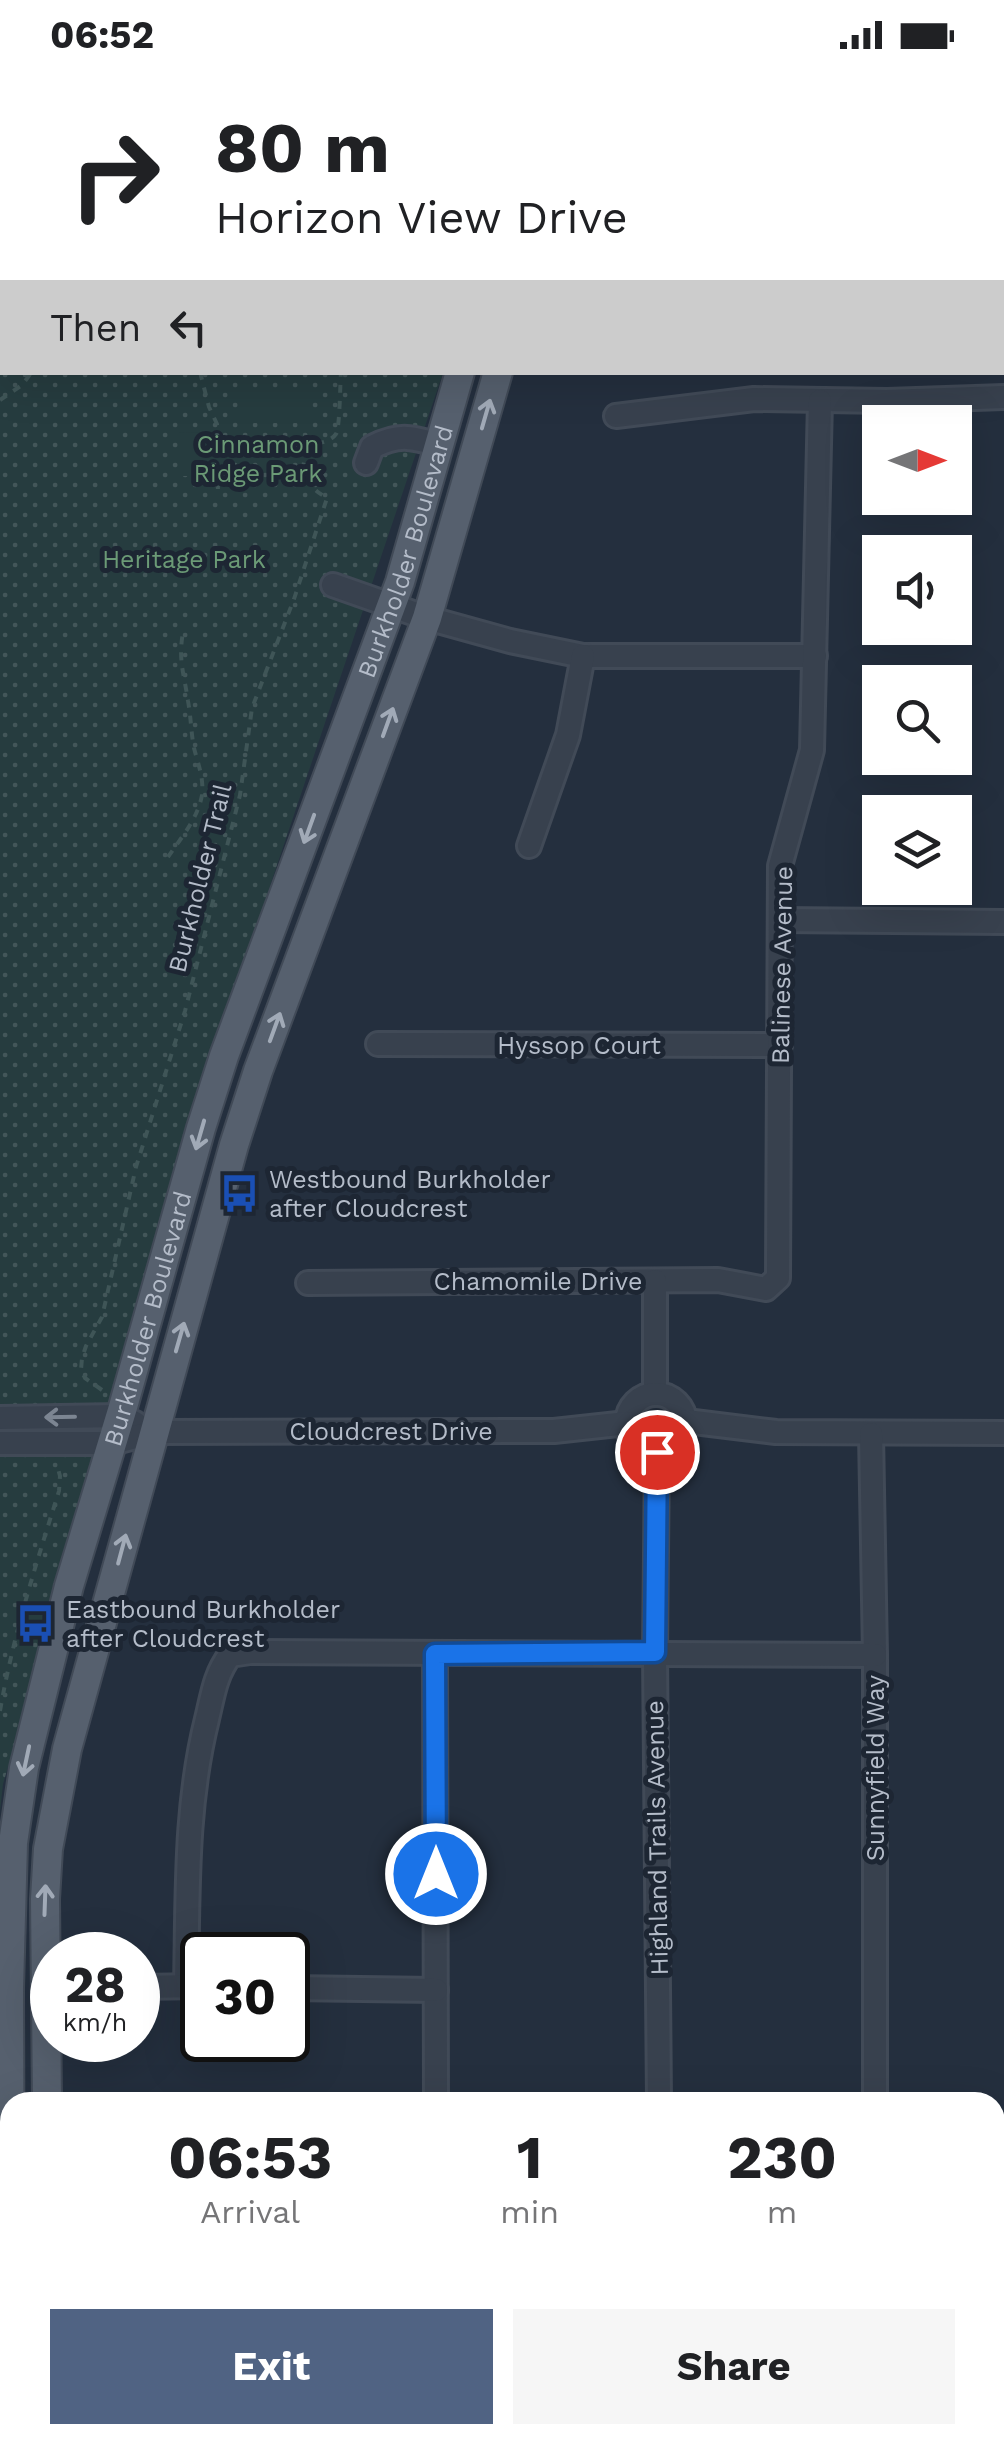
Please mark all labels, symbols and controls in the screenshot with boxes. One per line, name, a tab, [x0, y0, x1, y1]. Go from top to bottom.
text: 06:52	[50, 13, 154, 57]
text: 80 m	[215, 107, 390, 189]
icon: right	[50, 110, 180, 240]
text: Horizon View Drive	[215, 191, 628, 244]
icon: left	[161, 300, 216, 355]
text: Then	[50, 306, 141, 350]
one-way arrow	[478, 399, 497, 430]
north arrow	[862, 405, 972, 515]
map controls	[862, 405, 972, 905]
street label: Burkholder Boulevard	[351, 422, 459, 682]
park label: Cinnamon Ridge Park	[194, 430, 322, 488]
button: sound	[862, 535, 972, 645]
park label: Heritage Park	[102, 545, 266, 574]
button: search	[862, 665, 972, 775]
one-way arrow	[381, 708, 399, 738]
street label: Burkholder Trail	[163, 780, 238, 975]
button: layers	[862, 795, 972, 905]
one-way arrow	[298, 813, 316, 843]
street label: Balinese Avenue	[766, 866, 798, 1064]
one-way arrow	[267, 1012, 285, 1042]
street label: Hyssop Court	[497, 1031, 662, 1060]
one-way arrow	[189, 1119, 208, 1150]
place label: Westbound Burkholder after Cloudcrest	[269, 1165, 551, 1223]
bus stop icon: Westbound Burkholder after Cloudcrest	[218, 1172, 260, 1214]
street label: Burkholder Boulevard	[98, 1188, 197, 1450]
street label: Chamomile Drive	[434, 1267, 642, 1296]
one-way arrow	[171, 1322, 190, 1354]
one-way arrow	[45, 1408, 77, 1427]
pin	[615, 1410, 700, 1495]
street label: Cloudcrest Drive	[289, 1417, 493, 1446]
icon: arrive	[630, 1425, 685, 1480]
one-way arrow	[113, 1534, 132, 1565]
place label: Eastbound Burkholder after Cloudcrest	[66, 1595, 340, 1653]
bus stop icon: Eastbound Burkholder after Cloudcrest	[15, 1602, 57, 1644]
street label: Sunnyfield Way	[861, 1675, 890, 1861]
street label: Highland Trails Avenue	[640, 1700, 674, 1976]
one-way arrow	[16, 1745, 35, 1777]
position arrow	[384, 1822, 488, 1926]
one-way arrow	[36, 1885, 55, 1917]
speed limit sign: 30	[180, 1932, 310, 2062]
text: 28	[64, 1955, 126, 2014]
text: km/h	[63, 2008, 127, 2037]
text: 06:53	[168, 2122, 332, 2193]
text: 1	[517, 2122, 543, 2193]
text: 230	[727, 2122, 837, 2193]
text: Arrival	[200, 2193, 300, 2231]
text: min	[500, 2193, 559, 2231]
text: m	[767, 2193, 797, 2231]
button: Exit	[50, 2309, 493, 2424]
button: Share	[513, 2309, 955, 2424]

